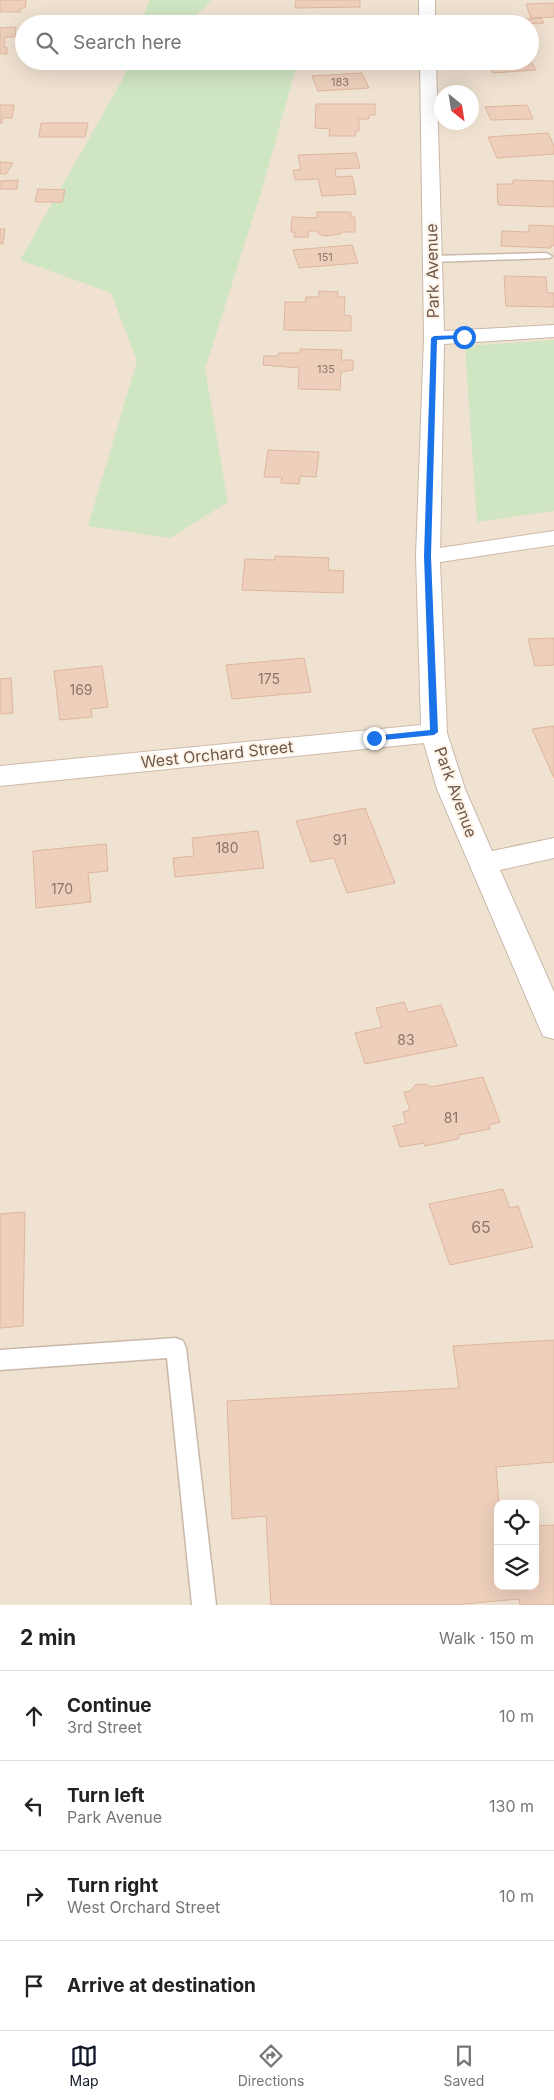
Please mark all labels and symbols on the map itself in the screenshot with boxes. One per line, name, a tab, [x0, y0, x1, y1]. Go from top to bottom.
house number: 183	[331, 75, 349, 89]
north arrow	[434, 85, 479, 130]
street label: Park Avenue	[421, 223, 443, 319]
house number: 151	[317, 250, 333, 264]
route start	[453, 326, 476, 349]
house number: 135	[317, 362, 335, 376]
house number: 175	[258, 670, 280, 687]
house number: 169	[69, 681, 93, 698]
route end	[363, 727, 386, 750]
street label: West Orchard Street	[140, 736, 294, 772]
street label: Park Avenue	[430, 744, 482, 840]
house number: 91	[333, 831, 347, 848]
house number: 180	[215, 839, 239, 856]
house number: 170	[51, 880, 73, 897]
house number: 83	[397, 1031, 415, 1048]
house number: 81	[444, 1109, 458, 1126]
house number: 65	[471, 1217, 491, 1237]

